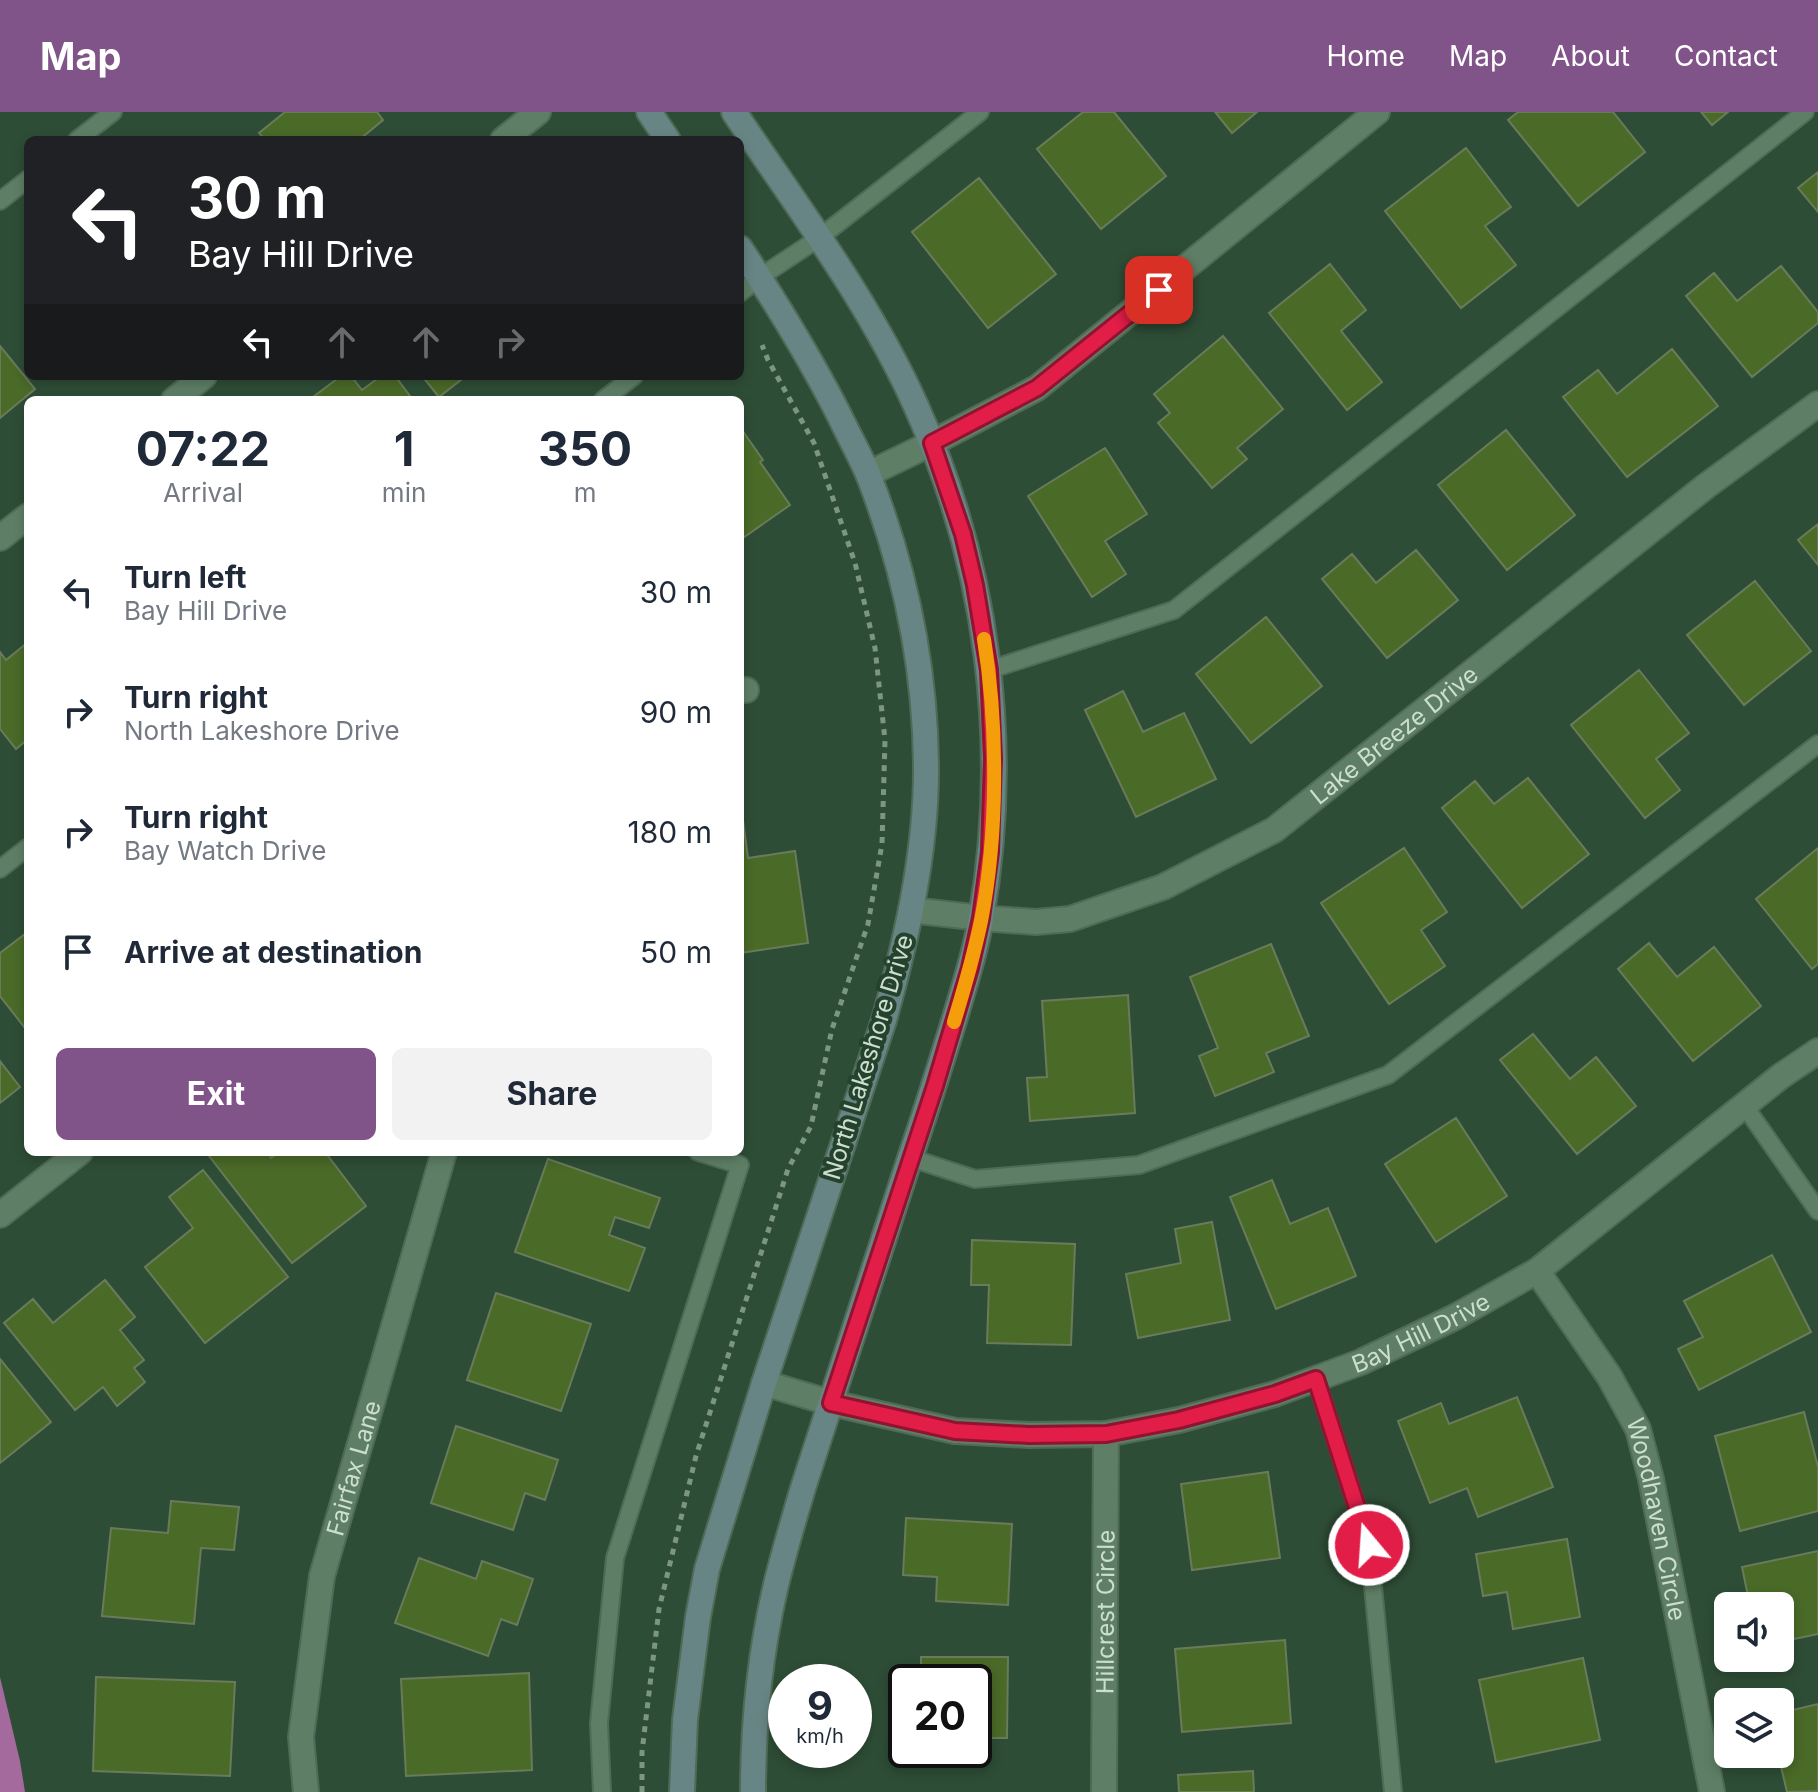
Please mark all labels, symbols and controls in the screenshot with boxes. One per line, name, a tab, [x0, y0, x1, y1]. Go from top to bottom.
text: Map	[40, 33, 121, 79]
text: Home	[1326, 39, 1405, 73]
text: Map	[1449, 39, 1507, 73]
text: About	[1551, 39, 1630, 73]
text: Contact	[1674, 39, 1778, 73]
text: 30 m	[188, 164, 326, 232]
icon: left	[56, 168, 160, 272]
text: Bay Hill Drive	[188, 232, 414, 276]
pin	[1125, 256, 1193, 324]
icon: arrive	[1137, 268, 1181, 312]
icon: left	[236, 320, 280, 364]
icon: ahead	[320, 320, 364, 364]
icon: ahead	[404, 320, 448, 364]
icon: right	[488, 320, 532, 364]
text: 07:22	[136, 419, 270, 478]
text: 1	[394, 419, 414, 478]
text: 350	[538, 419, 632, 478]
text: Arrival	[163, 477, 243, 508]
text: min	[382, 477, 426, 508]
text: m	[574, 477, 597, 508]
text: Turn left	[124, 559, 246, 595]
icon: left	[56, 570, 100, 614]
text: 30 m	[640, 574, 712, 610]
text: Bay Hill Drive	[124, 595, 287, 626]
street label: Lake Breeze Drive	[1304, 659, 1483, 810]
text: Turn right	[124, 679, 268, 715]
icon: right	[56, 690, 100, 734]
text: 90 m	[640, 694, 712, 730]
text: North Lakeshore Drive	[124, 715, 400, 746]
text: Turn right	[124, 799, 268, 835]
icon: right	[56, 810, 100, 854]
text: 180 m	[628, 814, 712, 850]
text: Bay Watch Drive	[124, 835, 326, 866]
icon: arrive	[56, 930, 100, 974]
street label: North Lakeshore Drive	[817, 931, 919, 1183]
text: Arrive at destination	[124, 934, 422, 970]
text: 50 m	[640, 934, 712, 970]
button: Exit	[56, 1048, 376, 1140]
button: Share	[392, 1048, 712, 1140]
street label: Bay Hill Drive	[1347, 1286, 1495, 1379]
street label: Fairfax Lane	[320, 1397, 386, 1539]
street label: Woodhaven Circle	[1621, 1415, 1693, 1623]
position arrow	[1327, 1503, 1411, 1587]
street label: Hillcrest Circle	[1090, 1530, 1120, 1694]
map controls	[1714, 1592, 1794, 1768]
button: sound	[1714, 1592, 1794, 1672]
speed limit sign: 20	[888, 1664, 992, 1768]
text: 9	[807, 1681, 833, 1730]
button: layers	[1714, 1688, 1794, 1768]
text: km/h	[796, 1724, 844, 1748]

